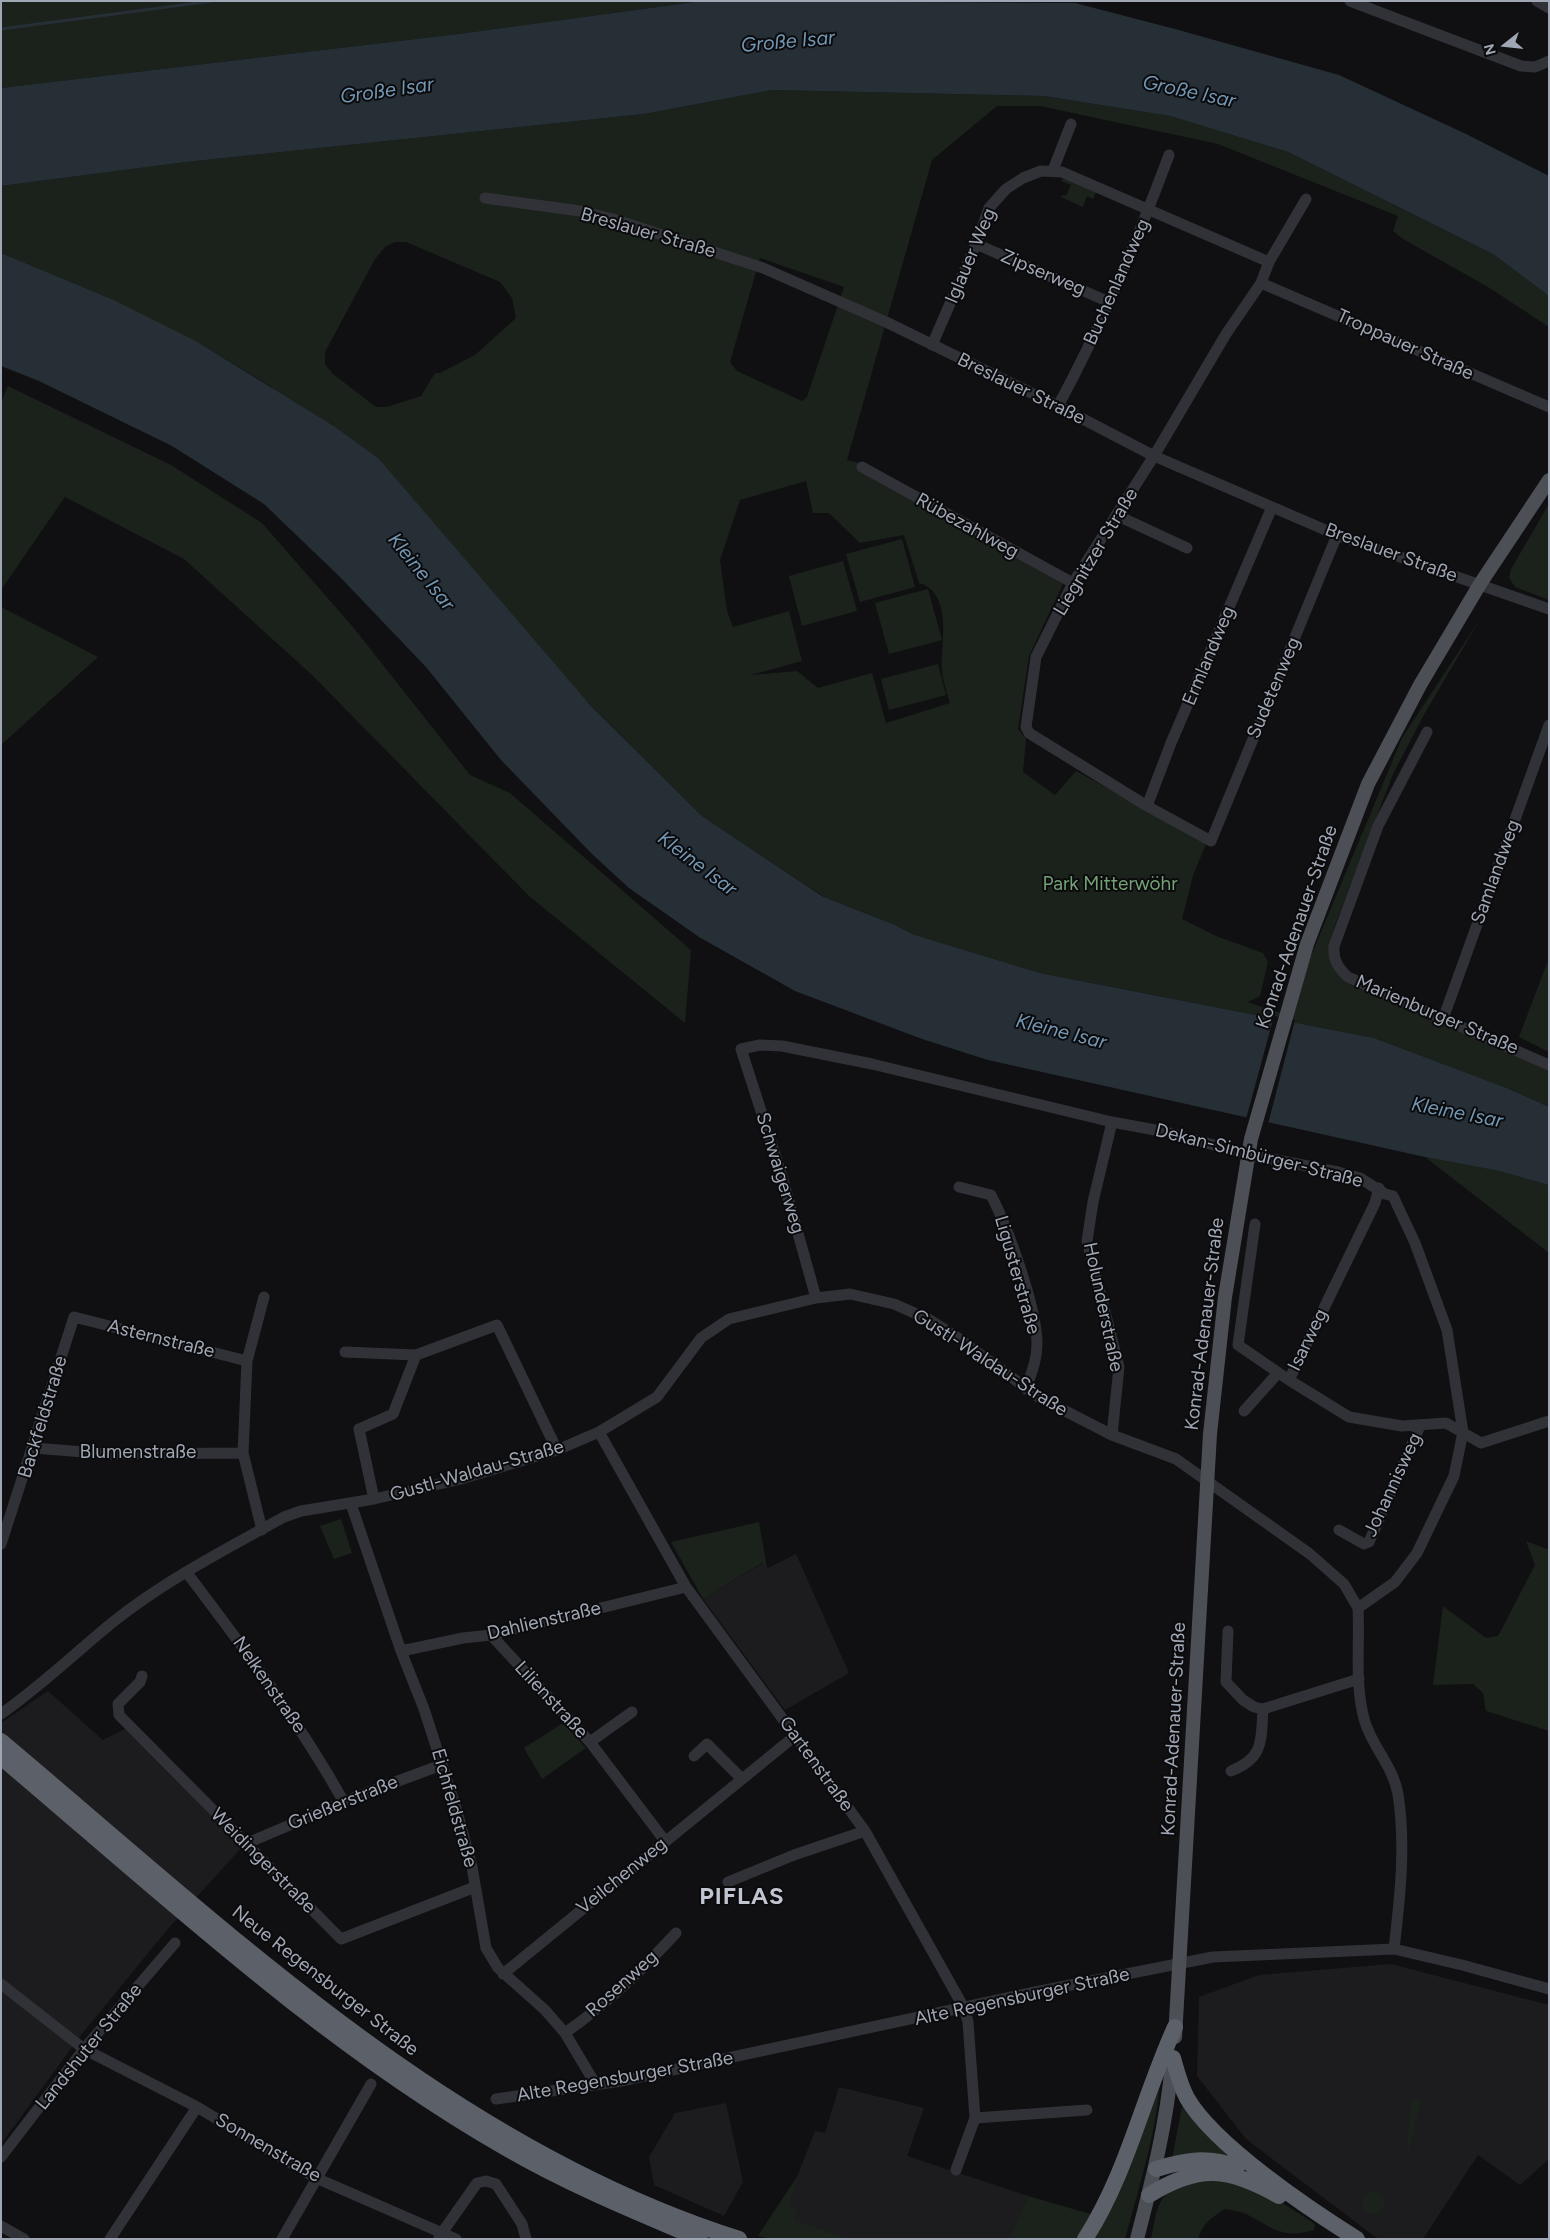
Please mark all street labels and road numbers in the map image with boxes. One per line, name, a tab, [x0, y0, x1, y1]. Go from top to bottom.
street label: Breslauer Straße	[578, 203, 718, 263]
street label: Iglauer Weg	[941, 205, 1001, 307]
street label: Buchenlandweg	[1079, 215, 1155, 349]
street label: Zipserweg	[997, 245, 1089, 301]
street label: Troppauer Straße	[1333, 305, 1477, 385]
street label: Breslauer Straße	[953, 348, 1089, 430]
street label: Liegnitzer Straße	[1049, 484, 1143, 620]
street label: Rübezahlweg	[912, 488, 1022, 564]
street label: Breslauer Straße	[1322, 518, 1460, 588]
street label: Ermlandweg	[1178, 603, 1240, 709]
street label: Sudetenweg	[1242, 634, 1306, 742]
street label: Samlandweg	[1467, 817, 1525, 927]
street label: Konrad-Adenauer-Straße	[1251, 822, 1343, 1032]
street label: Marienburger Straße	[1352, 970, 1522, 1060]
street label: Schwaigerweg	[751, 1110, 809, 1236]
street label: Dekan-Simbürger-Straße	[1153, 1119, 1365, 1193]
street label: Ligusterstraße	[989, 1213, 1045, 1337]
street label: Konrad-Adenauer-Straße	[1181, 1216, 1229, 1432]
street label: Holunderstraße	[1078, 1240, 1128, 1374]
street label: Gustl-Waldau-Straße	[908, 1304, 1072, 1422]
street label: Isarweg	[1283, 1305, 1333, 1375]
street label: Asternstraße	[105, 1315, 217, 1363]
street label: Backfeldstraße	[14, 1353, 72, 1481]
street label: Johannisweg	[1359, 1430, 1427, 1540]
street label: Gustl-Waldau-Straße	[387, 1435, 567, 1507]
street label: Blumenstraße	[80, 1441, 196, 1463]
street label: Dahlienstraße	[485, 1597, 603, 1645]
street label: Konrad-Adenauer-Straße	[1157, 1621, 1191, 1837]
street label: Nelkenstraße	[227, 1632, 311, 1738]
street label: Lilienstraße	[510, 1657, 592, 1743]
street label: Gartenstraße	[774, 1712, 858, 1816]
street label: Eichfeldstraße	[426, 1746, 482, 1870]
street label: Grießerstraße	[285, 1771, 401, 1835]
street label: Weidingerstraße	[206, 1804, 320, 1918]
street label: Veilchenweg	[572, 1833, 672, 1919]
street label: Neue Regensburger Straße	[227, 1901, 423, 2061]
street label: Rosenweg	[581, 1946, 663, 2022]
street label: Alte Regensburger Straße	[912, 1963, 1132, 2031]
street label: Landshuter Straße	[31, 1979, 147, 2115]
street label: Alte Regensburger Straße	[515, 2047, 735, 2107]
street label: Sonnenstraße	[211, 2109, 325, 2187]

